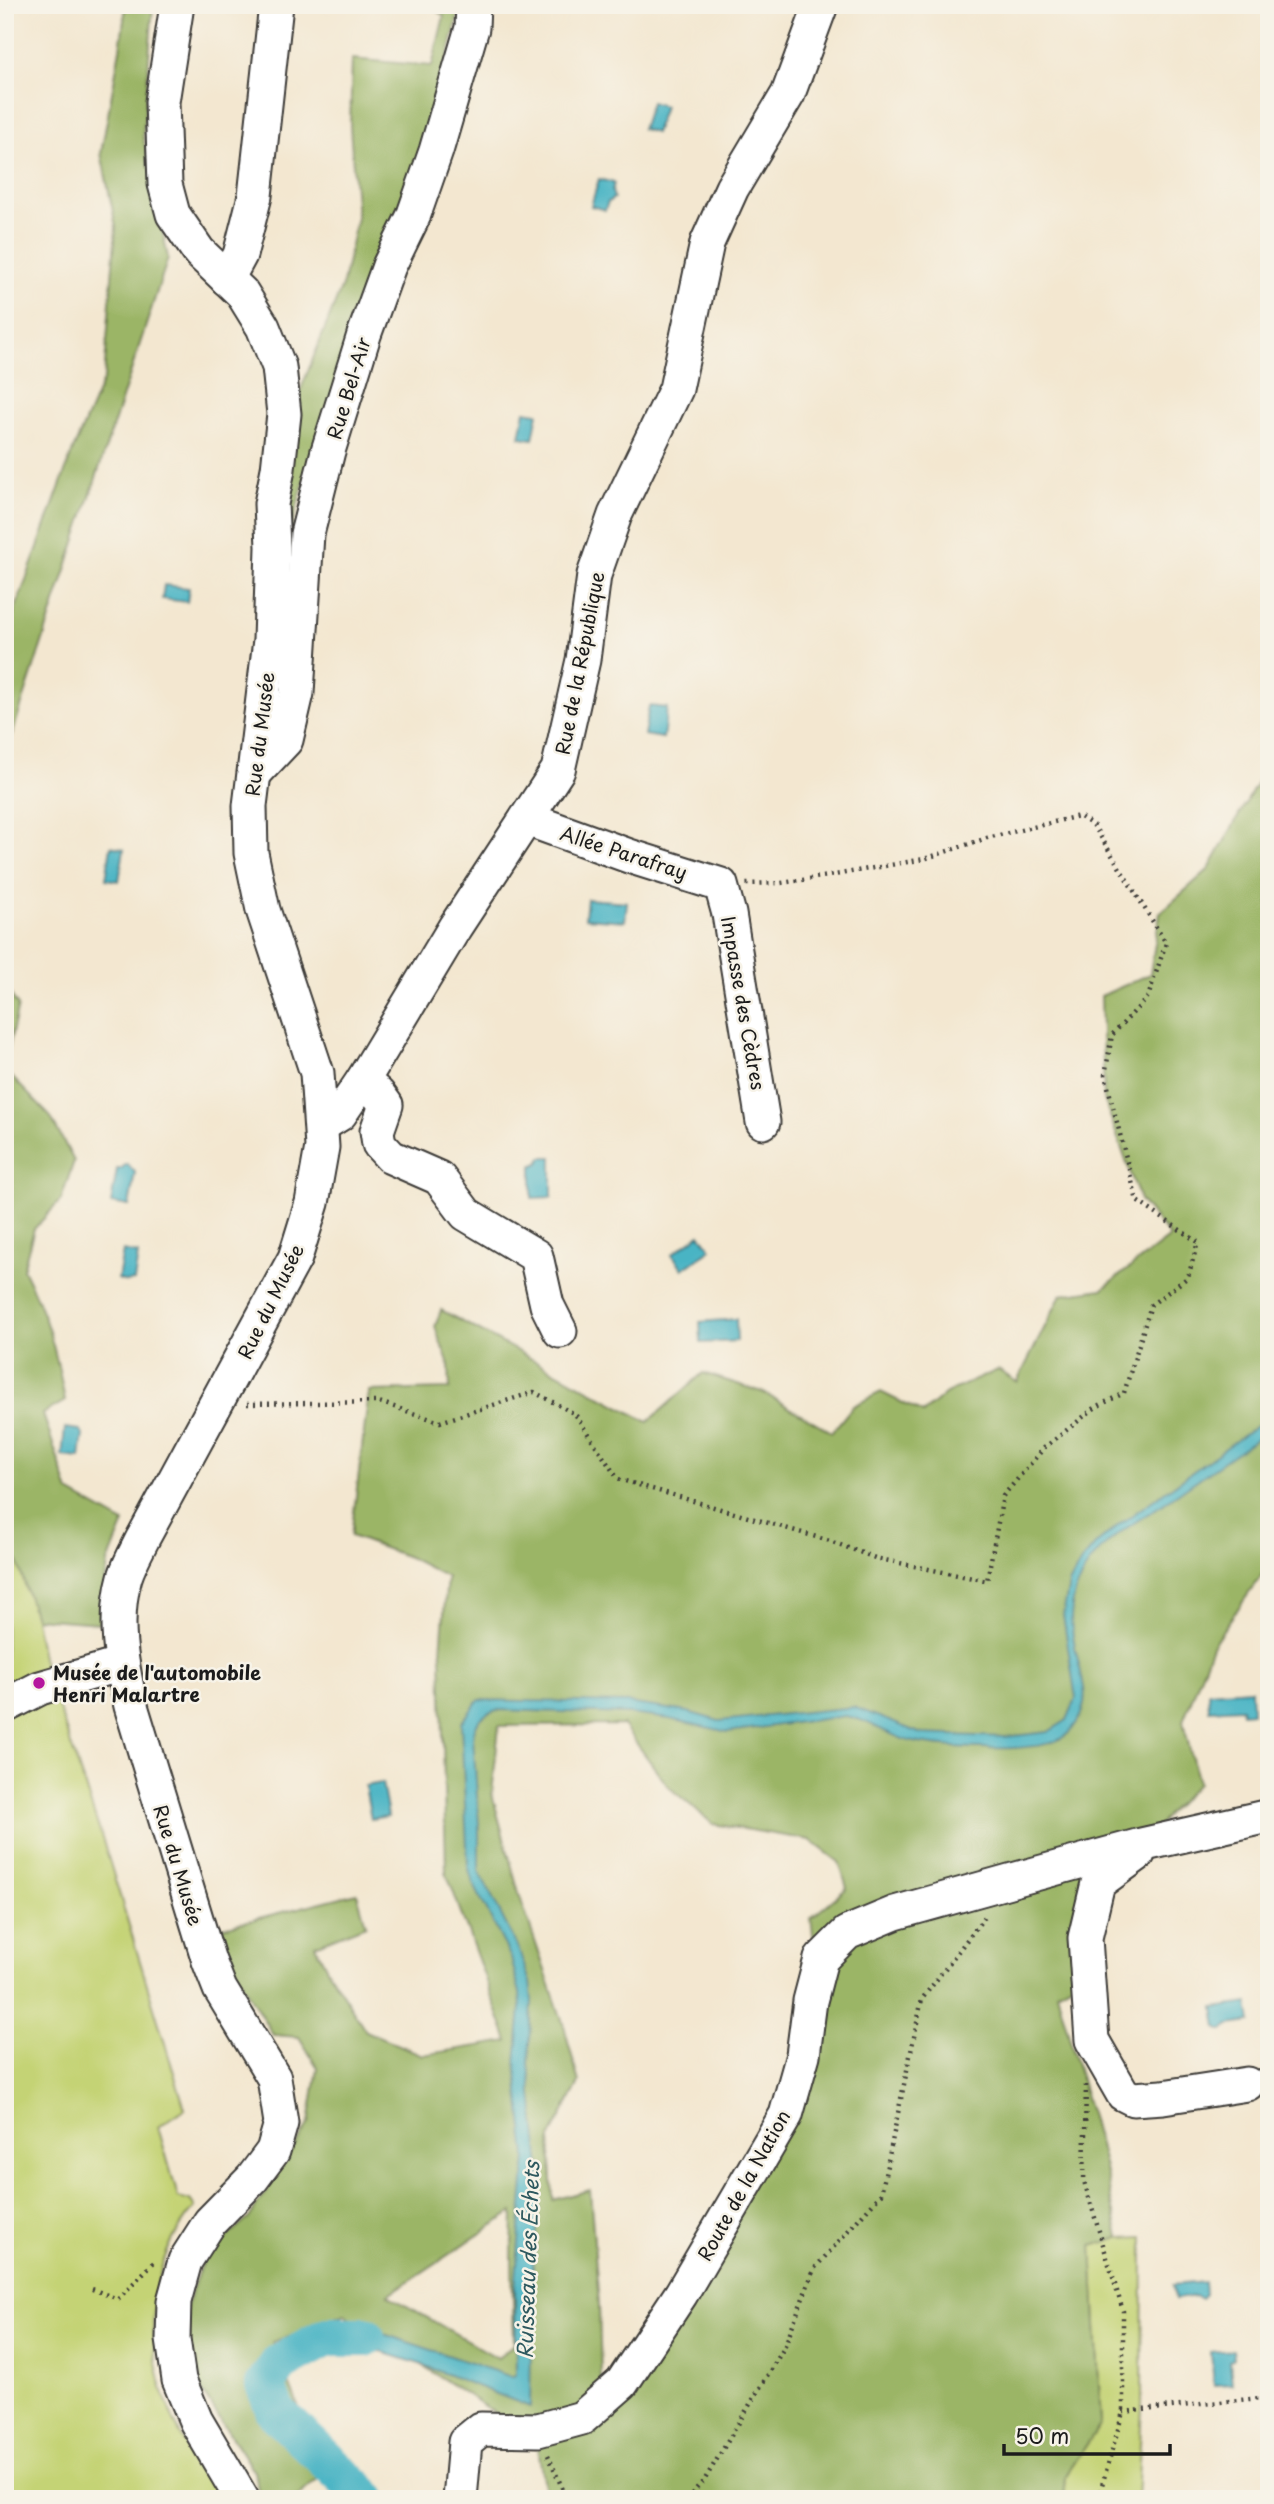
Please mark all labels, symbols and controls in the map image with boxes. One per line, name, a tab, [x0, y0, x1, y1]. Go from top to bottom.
street label: Rue Bel-Air	[319, 333, 377, 442]
street label: Rue de la République	[548, 569, 610, 757]
street label: Rue du Musée	[237, 670, 281, 798]
street label: Allée Parafray	[557, 818, 691, 886]
street label: Impasse des Cèdres	[715, 914, 773, 1092]
street label: Rue du Musée	[230, 1239, 310, 1363]
place label: Musée de l'automobile Henri Malartre	[53, 1658, 261, 1708]
marker: Musée de l'automobile Henri Malartre	[31, 1675, 47, 1691]
street label: Rue du Musée	[147, 1801, 211, 1929]
street label: Route de la Nation	[690, 2104, 796, 2266]
water label: Ruisseau des Échets	[508, 2159, 547, 2359]
scale bar	[1004, 2413, 1171, 2457]
text: 50 m	[1015, 2419, 1069, 2451]

